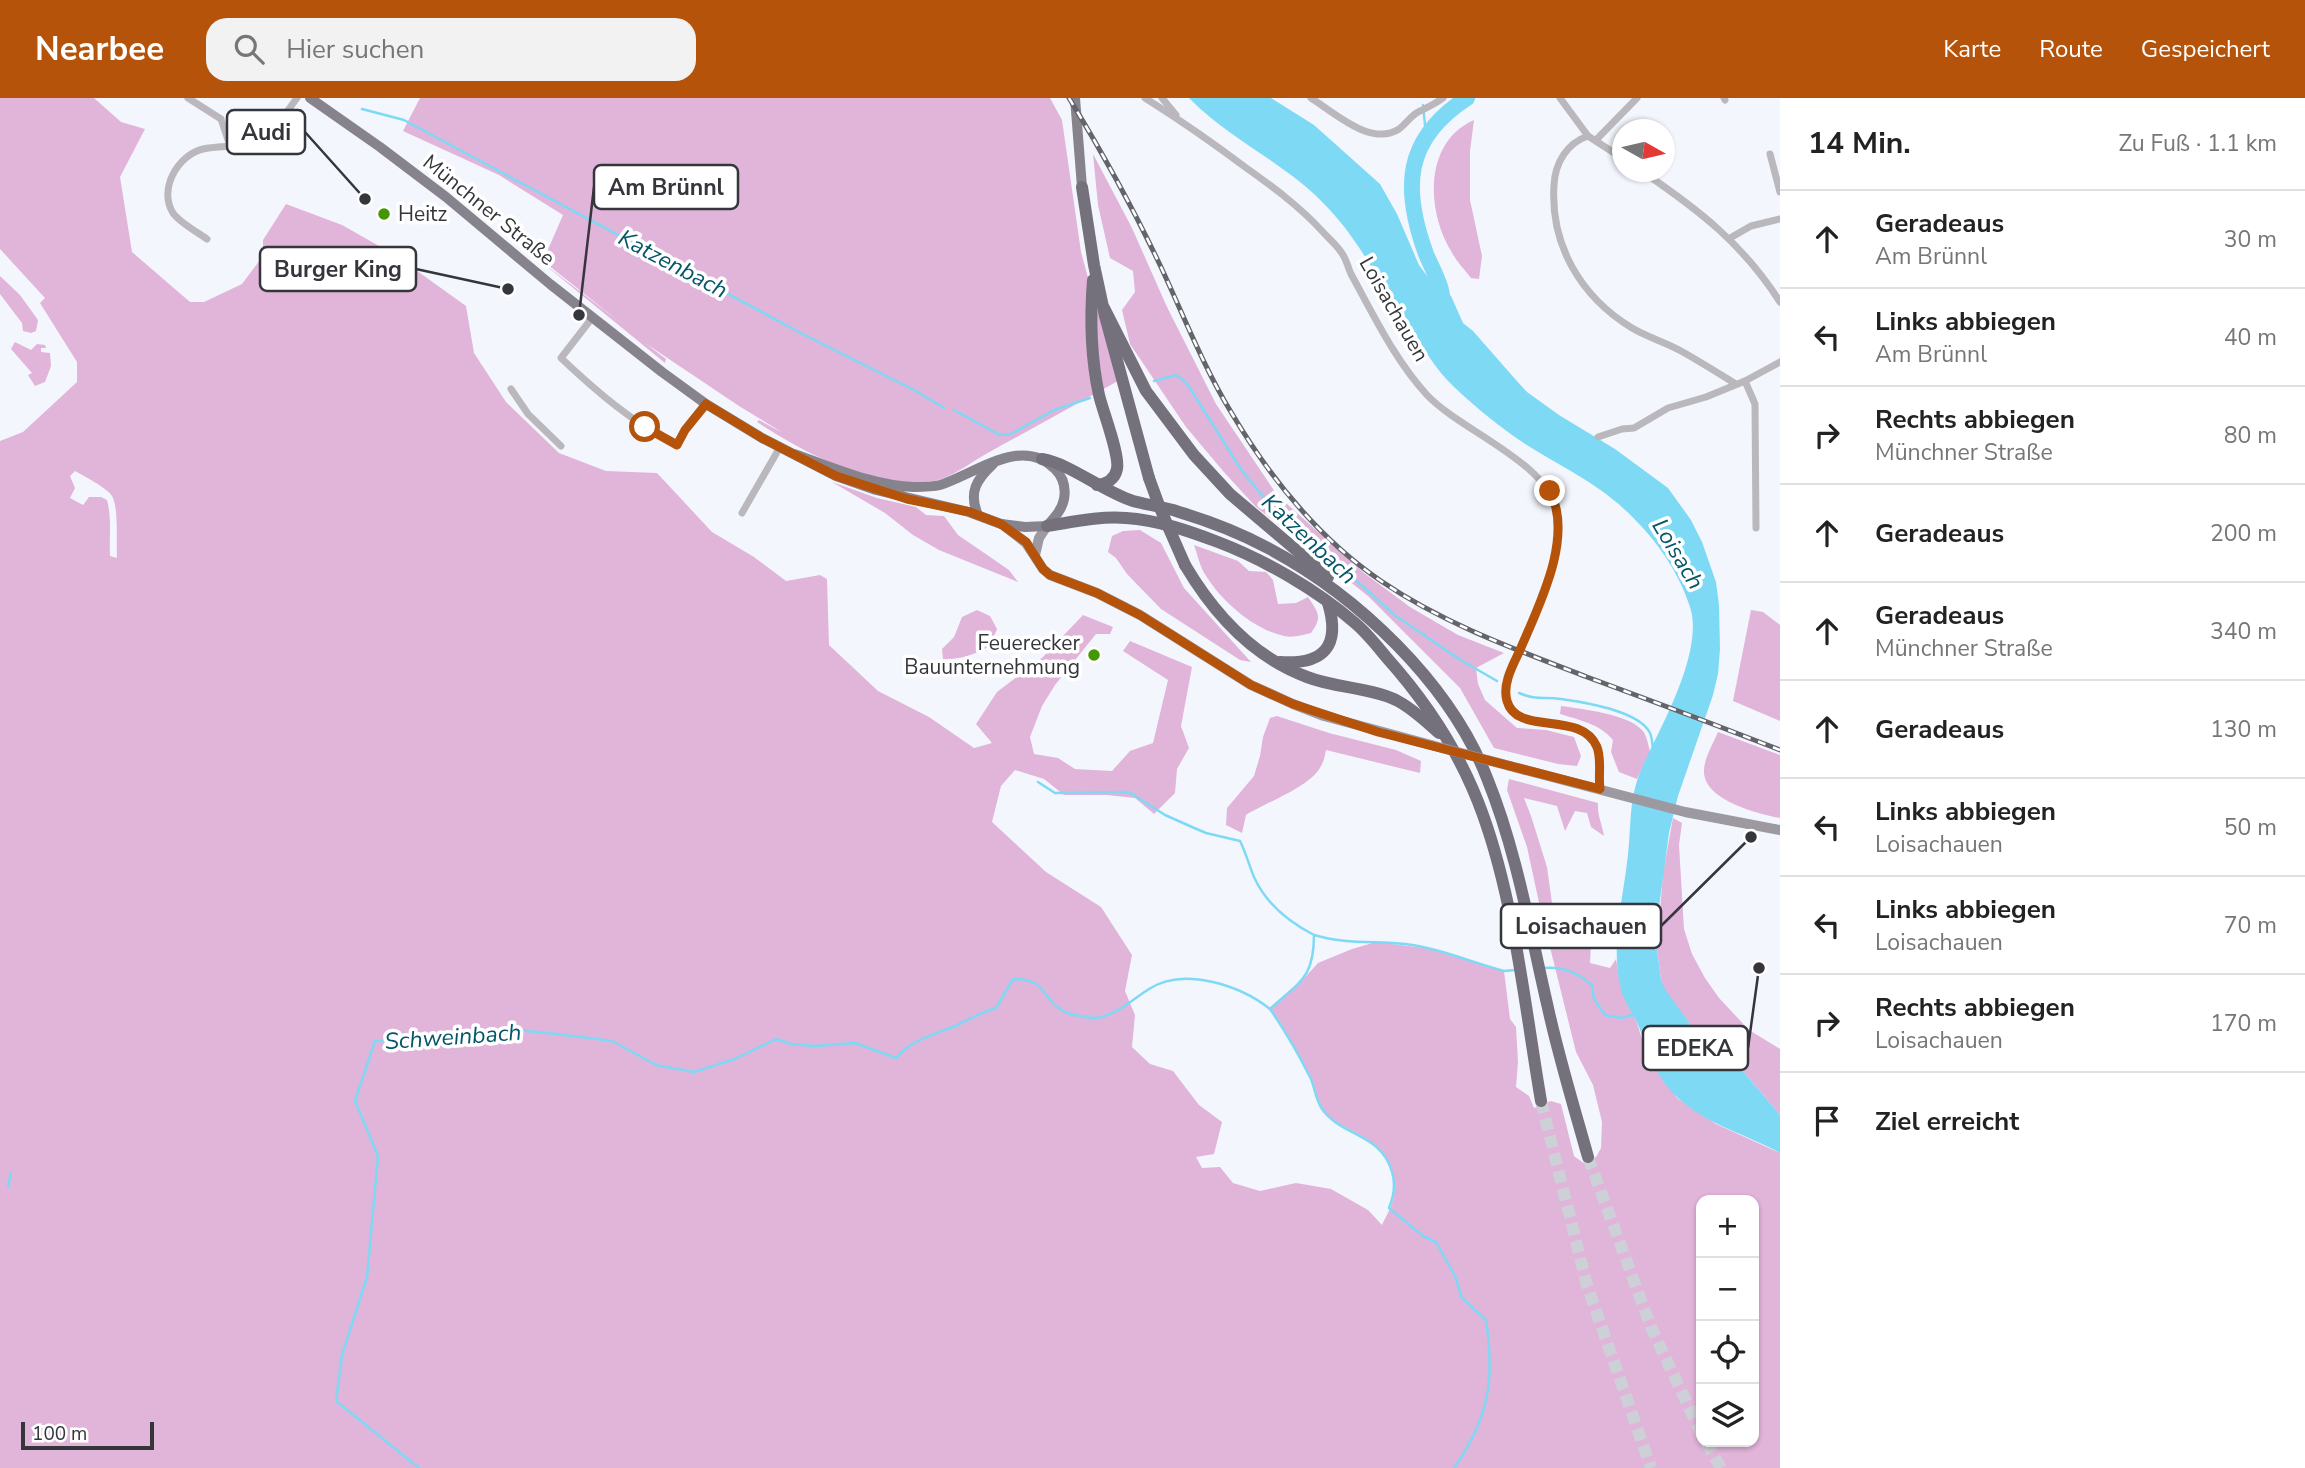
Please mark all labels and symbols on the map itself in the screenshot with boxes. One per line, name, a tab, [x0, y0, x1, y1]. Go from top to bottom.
callout: Audi	[227, 110, 305, 154]
text: Audi	[241, 117, 291, 148]
north arrow	[1612, 119, 1675, 182]
street label: Münchner Straße	[417, 148, 561, 272]
callout: Am Brünnl	[594, 165, 738, 209]
text: Am Brünnl	[608, 172, 725, 203]
place label: Heitz	[398, 200, 447, 228]
marker: Heitz	[376, 206, 392, 222]
water label: Katzenbach	[613, 222, 733, 306]
callout: Burger King	[260, 247, 416, 291]
street label: Loisachauen	[1353, 251, 1435, 367]
text: Burger King	[274, 254, 402, 285]
route start	[629, 411, 660, 442]
route end	[1534, 475, 1565, 506]
water label: Katzenbach	[1255, 487, 1363, 591]
water label: Loisach	[1645, 513, 1711, 595]
place label: Feuerecker Bauunternehmung	[904, 629, 1080, 681]
marker: Feuerecker Bauunternehmung	[1086, 647, 1102, 663]
callout: Loisachauen	[1501, 904, 1661, 948]
text: Loisachauen	[1515, 911, 1647, 942]
water label: Schweinbach	[384, 1017, 522, 1057]
callout: EDEKA	[1643, 1026, 1748, 1070]
text: EDEKA	[1657, 1033, 1734, 1064]
scale bar	[21, 1419, 154, 1451]

